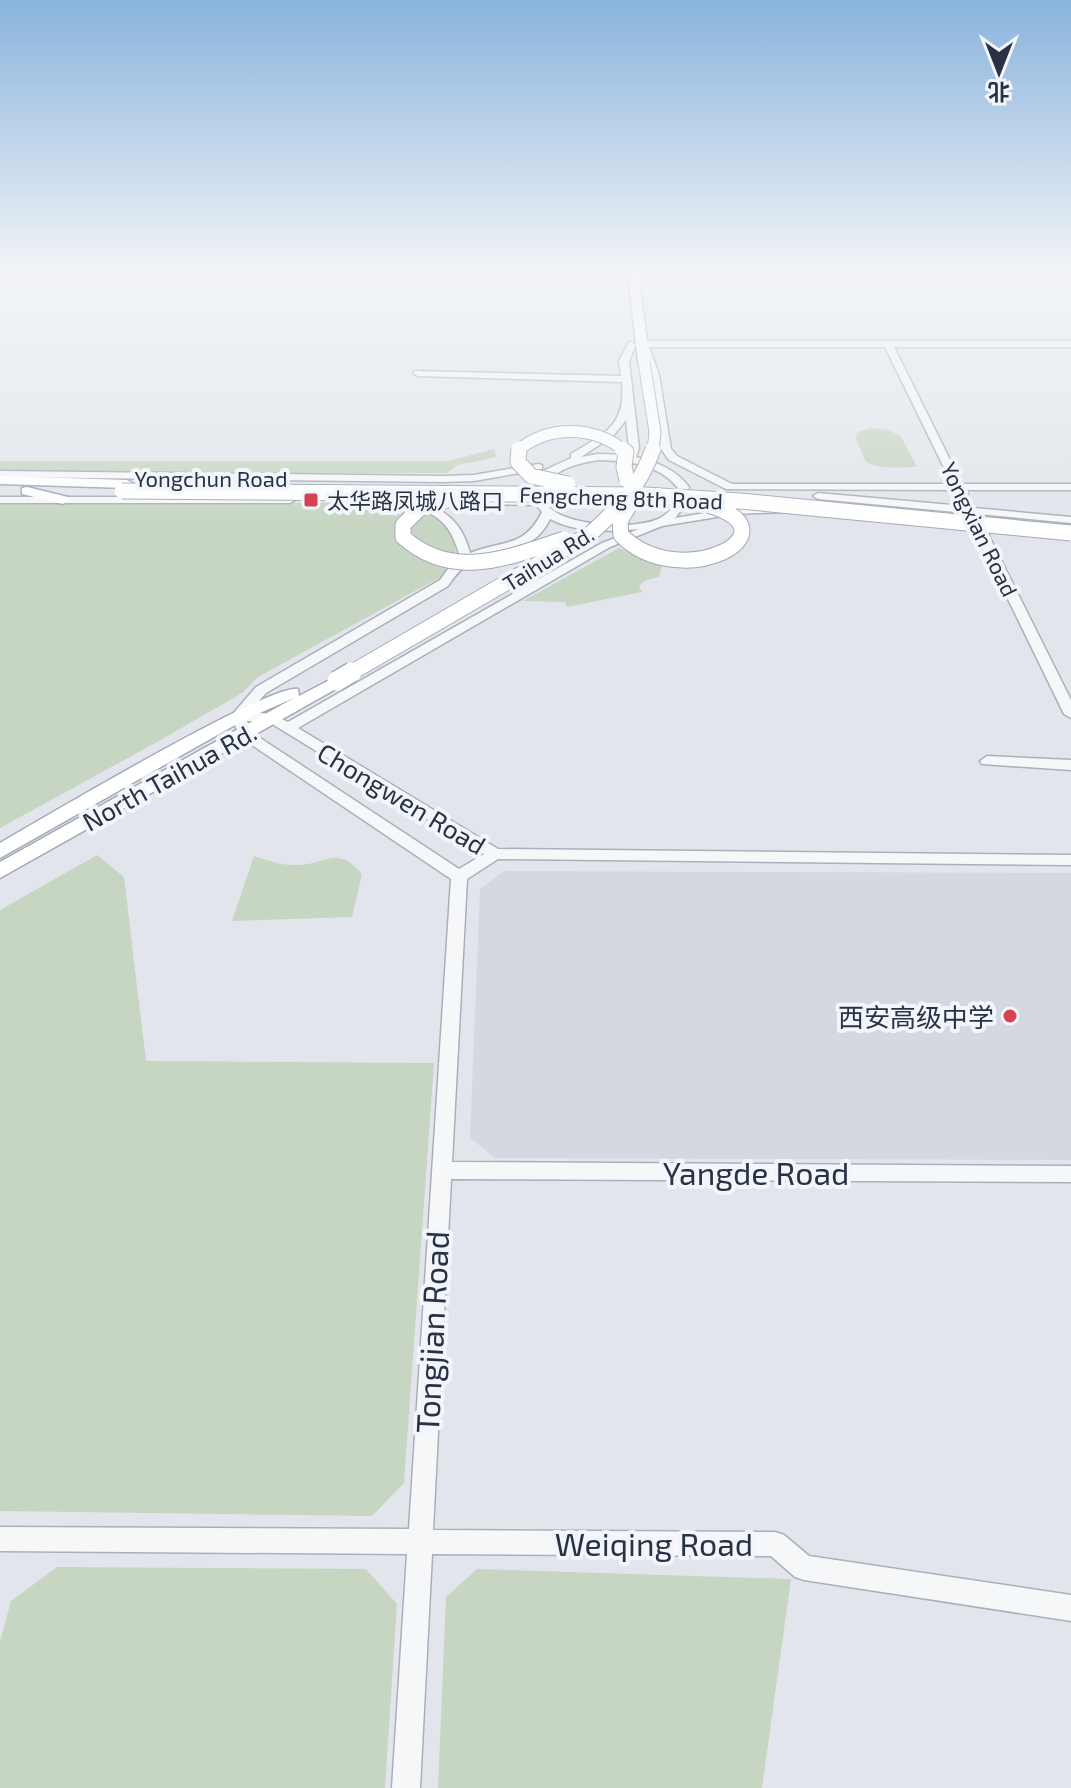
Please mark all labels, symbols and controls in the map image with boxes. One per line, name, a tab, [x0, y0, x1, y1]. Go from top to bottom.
north arrow	[959, 32, 1039, 112]
text: 北	[988, 80, 1010, 106]
street label: Yongxian Road	[936, 458, 1024, 600]
street label: Yongchun Road	[135, 465, 287, 491]
street label: Fengcheng 8th Road	[519, 480, 723, 514]
place label: 太华路凤城八路口	[327, 487, 503, 513]
marker: 太华路凤城八路口	[302, 491, 320, 509]
street label: Taihua Rd.	[498, 520, 598, 596]
street label: North Taihua Rd.	[77, 715, 261, 837]
street label: Chongwen Road	[312, 736, 492, 860]
place label: 西安高级中学	[838, 1001, 994, 1032]
marker: 西安高级中学	[1001, 1007, 1019, 1025]
street label: Yangde Road	[663, 1153, 849, 1191]
street label: Tongjian Road	[407, 1230, 456, 1434]
street label: Weiqing Road	[555, 1524, 753, 1562]

